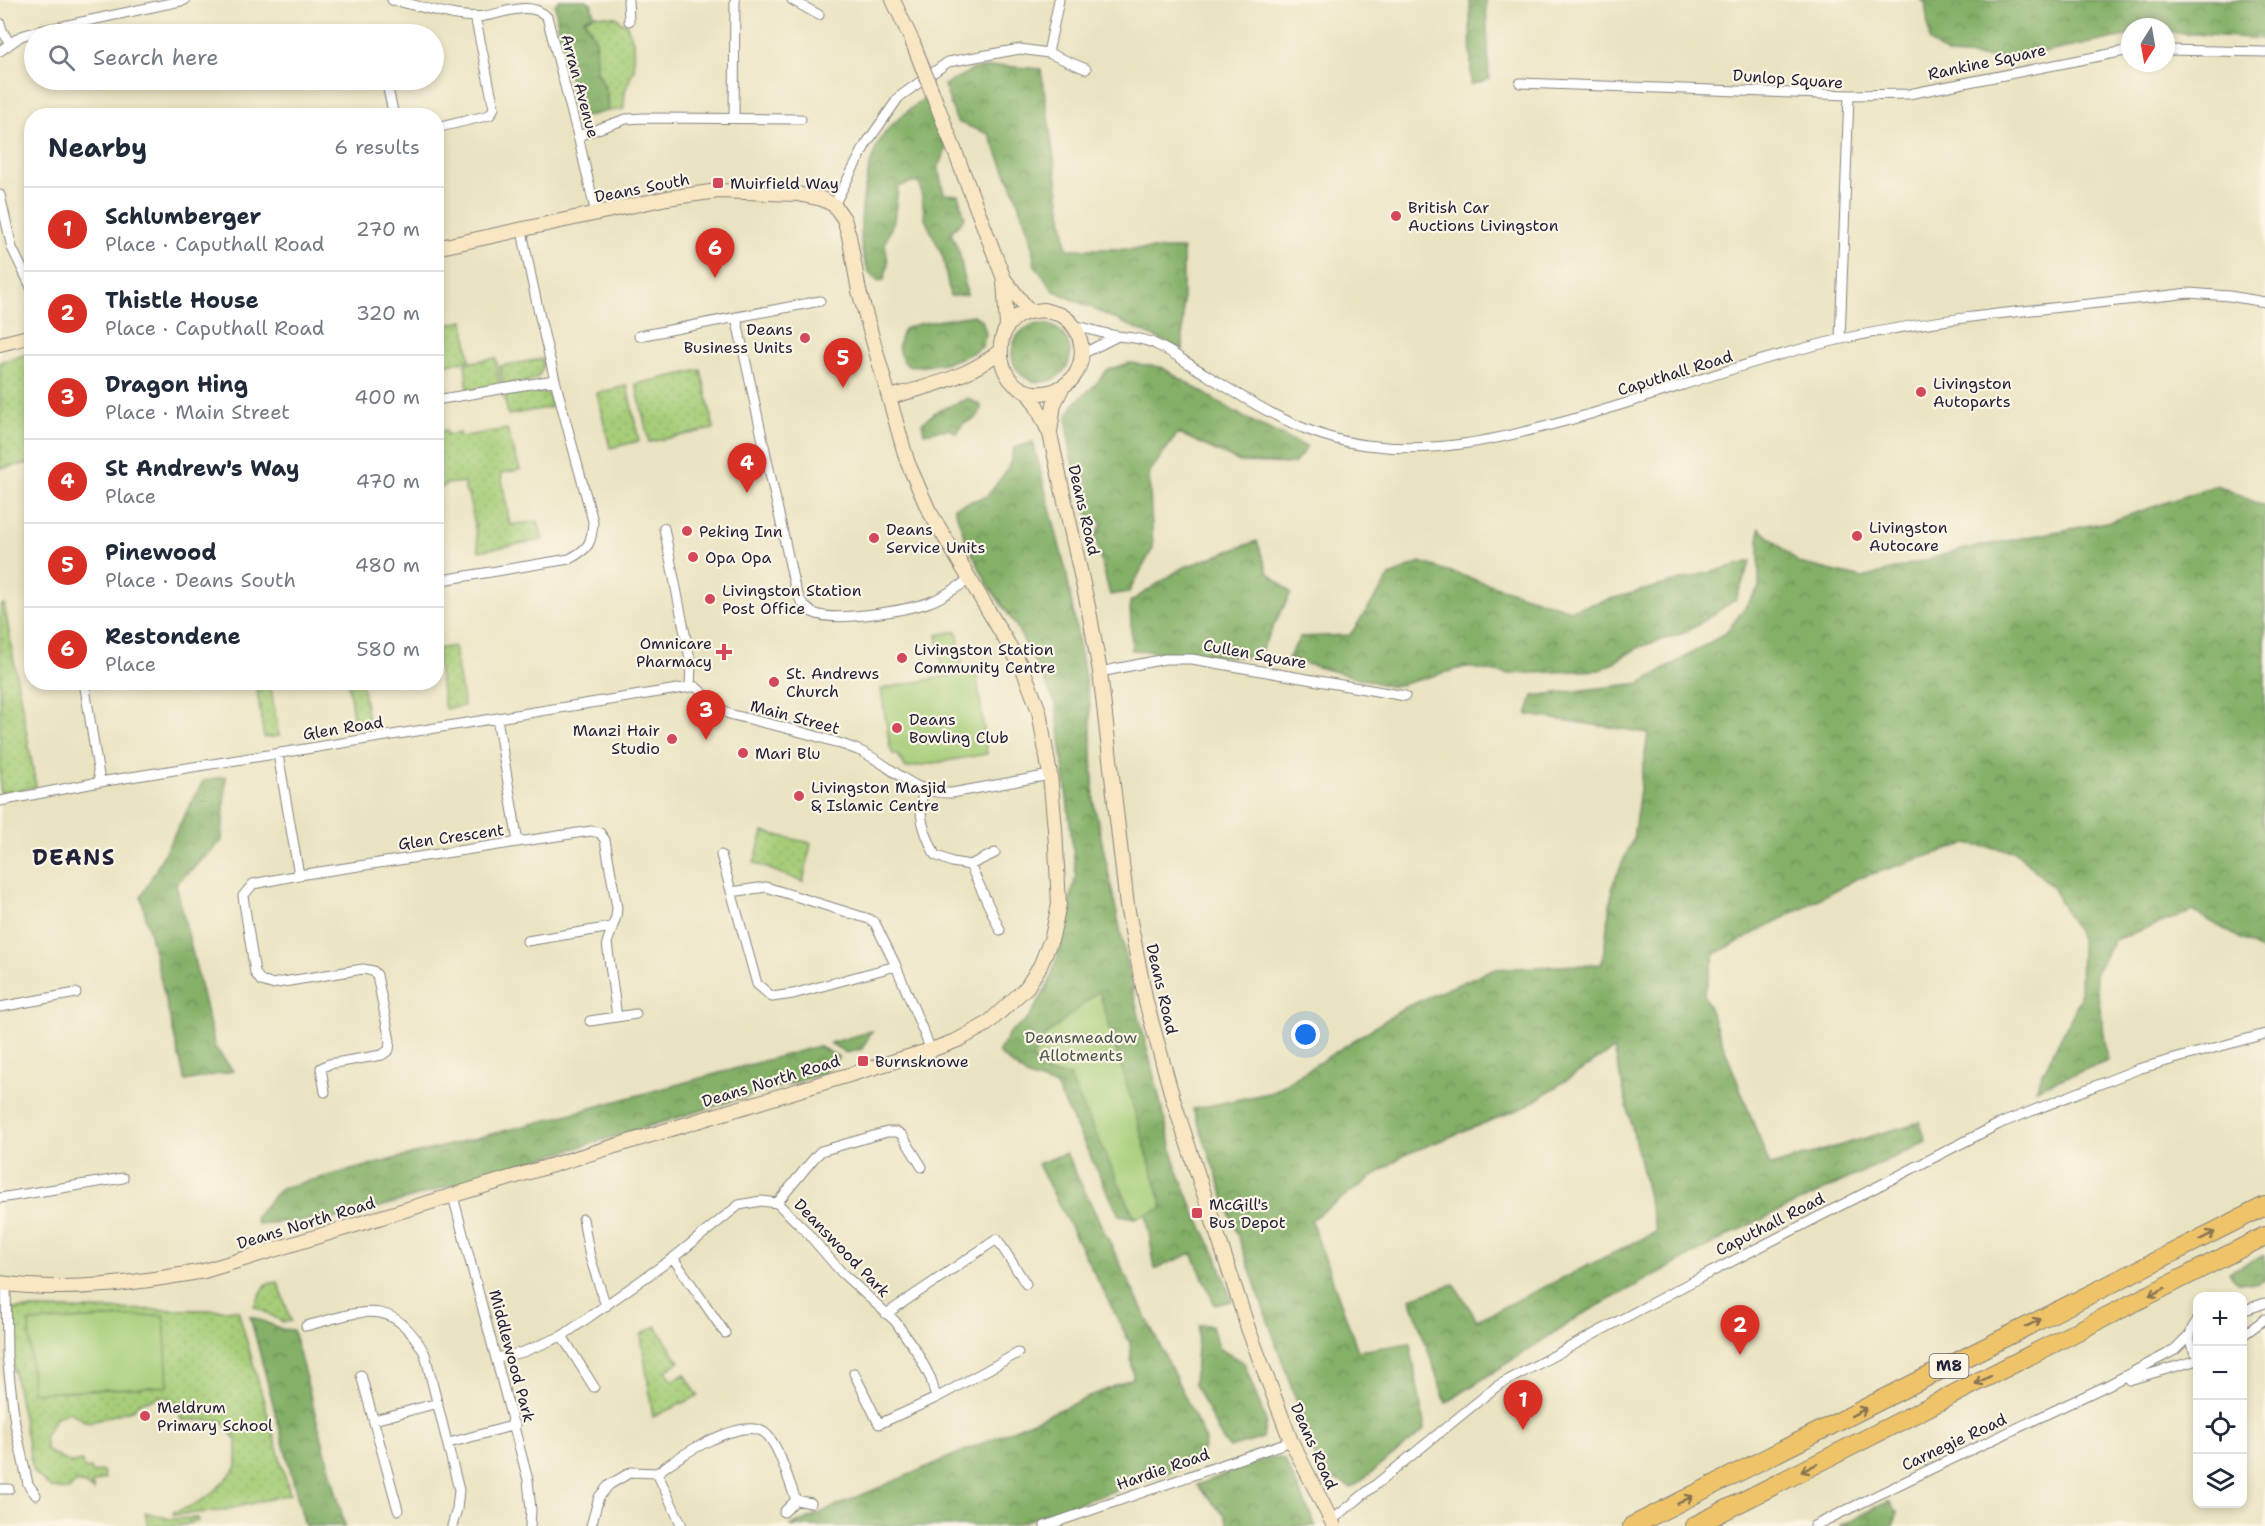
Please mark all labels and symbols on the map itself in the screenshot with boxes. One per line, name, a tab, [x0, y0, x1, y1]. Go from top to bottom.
north arrow	[2121, 18, 2175, 72]
street label: Arran Avenue	[556, 32, 604, 140]
street label: Rankine Square	[1926, 39, 2048, 85]
street label: Dunlop Square	[1732, 65, 1844, 93]
street label: Deans South	[593, 168, 691, 208]
place label: Muirfield Way	[730, 173, 839, 194]
marker: Muirfield Way	[711, 176, 725, 190]
place label: British Car Auctions Livingston	[1408, 197, 1559, 236]
marker: British Car Auctions Livingston	[1389, 209, 1403, 223]
pin: 6	[696, 228, 734, 278]
place label: Deans Business Units	[684, 319, 793, 358]
marker: Deans Business Units	[798, 331, 812, 345]
pin: 5	[824, 338, 862, 388]
street label: Caputhall Road	[1615, 346, 1735, 400]
place label: Livingston Autoparts	[1933, 373, 2012, 412]
marker: Livingston Autoparts	[1914, 385, 1928, 399]
pin: 4	[728, 444, 766, 493]
street label: Deans Road	[1063, 463, 1105, 557]
place label: Livingston Autocare	[1869, 517, 1948, 556]
place label: Deans Service Units	[886, 519, 986, 558]
place label: Peking Inn	[699, 521, 783, 542]
marker: Peking Inn	[680, 524, 694, 538]
marker: Livingston Autocare	[1850, 529, 1864, 543]
marker: Deans Service Units	[867, 531, 881, 545]
place label: Opa Opa	[705, 547, 772, 568]
marker: Opa Opa	[686, 550, 700, 564]
place label: Livingston Station Post Office	[722, 580, 862, 619]
marker: Livingston Station Post Office	[703, 592, 717, 606]
place label: Omnicare Pharmacy	[636, 633, 712, 672]
street label: Cullen Square	[1202, 635, 1308, 673]
place label: Livingston Station Community Centre	[914, 639, 1056, 678]
marker: Omnicare Pharmacy	[717, 645, 731, 659]
marker: Livingston Station Community Centre	[895, 651, 909, 665]
place label: St. Andrews Church	[786, 663, 879, 702]
marker: St. Andrews Church	[767, 675, 781, 689]
pin: 3	[686, 690, 726, 740]
street label: Main Street	[748, 695, 842, 739]
place label: Deans Bowling Club	[909, 709, 1009, 748]
street label: Glen Road	[301, 711, 385, 745]
place label: Manzi Hair Studio	[573, 720, 660, 759]
marker: Deans Bowling Club	[890, 721, 904, 735]
marker: Manzi Hair Studio	[665, 732, 679, 746]
place label: Mari Blu	[755, 743, 821, 764]
marker: Mari Blu	[736, 746, 750, 760]
place label: Livingston Masjid & Islamic Centre	[811, 777, 946, 816]
marker: Livingston Masjid & Islamic Centre	[792, 789, 806, 803]
street label: Glen Crescent	[397, 819, 505, 855]
district label: DEANS	[32, 843, 116, 872]
street label: Deans Road	[1141, 942, 1183, 1036]
your location	[1291, 1020, 1320, 1049]
park label: Deansmeadow Allotments	[1025, 1027, 1137, 1066]
street label: Deans North Road	[699, 1050, 843, 1112]
place label: Burnsknowe	[875, 1051, 969, 1072]
marker: Burnsknowe	[856, 1054, 870, 1068]
street label: Caputhall Road	[1712, 1188, 1828, 1260]
street label: Deans North Road	[234, 1192, 378, 1254]
street label: Deanswood Park	[789, 1194, 895, 1302]
place label: McGill's Bus Depot	[1209, 1194, 1286, 1233]
marker: McGill's Bus Depot	[1190, 1206, 1204, 1220]
one-way arrow	[2197, 1229, 2215, 1241]
one-way arrow	[2148, 1286, 2166, 1298]
street label: Middlewood Park	[484, 1287, 540, 1425]
pin: 2	[1720, 1306, 1760, 1355]
one-way arrow	[2023, 1317, 2041, 1329]
road number: M8	[1930, 1354, 1968, 1378]
one-way arrow	[1975, 1374, 1992, 1386]
pin: 1	[1504, 1380, 1543, 1430]
place label: Meldrum Primary School	[157, 1397, 273, 1436]
street label: Deans Road	[1286, 1399, 1342, 1493]
one-way arrow	[1849, 1405, 1867, 1417]
street label: Carnegie Road	[1898, 1408, 2010, 1476]
marker: Meldrum Primary School	[138, 1409, 152, 1423]
street label: Hardie Road	[1114, 1443, 1212, 1495]
one-way arrow	[1800, 1463, 1818, 1474]
one-way arrow	[1675, 1493, 1693, 1505]

